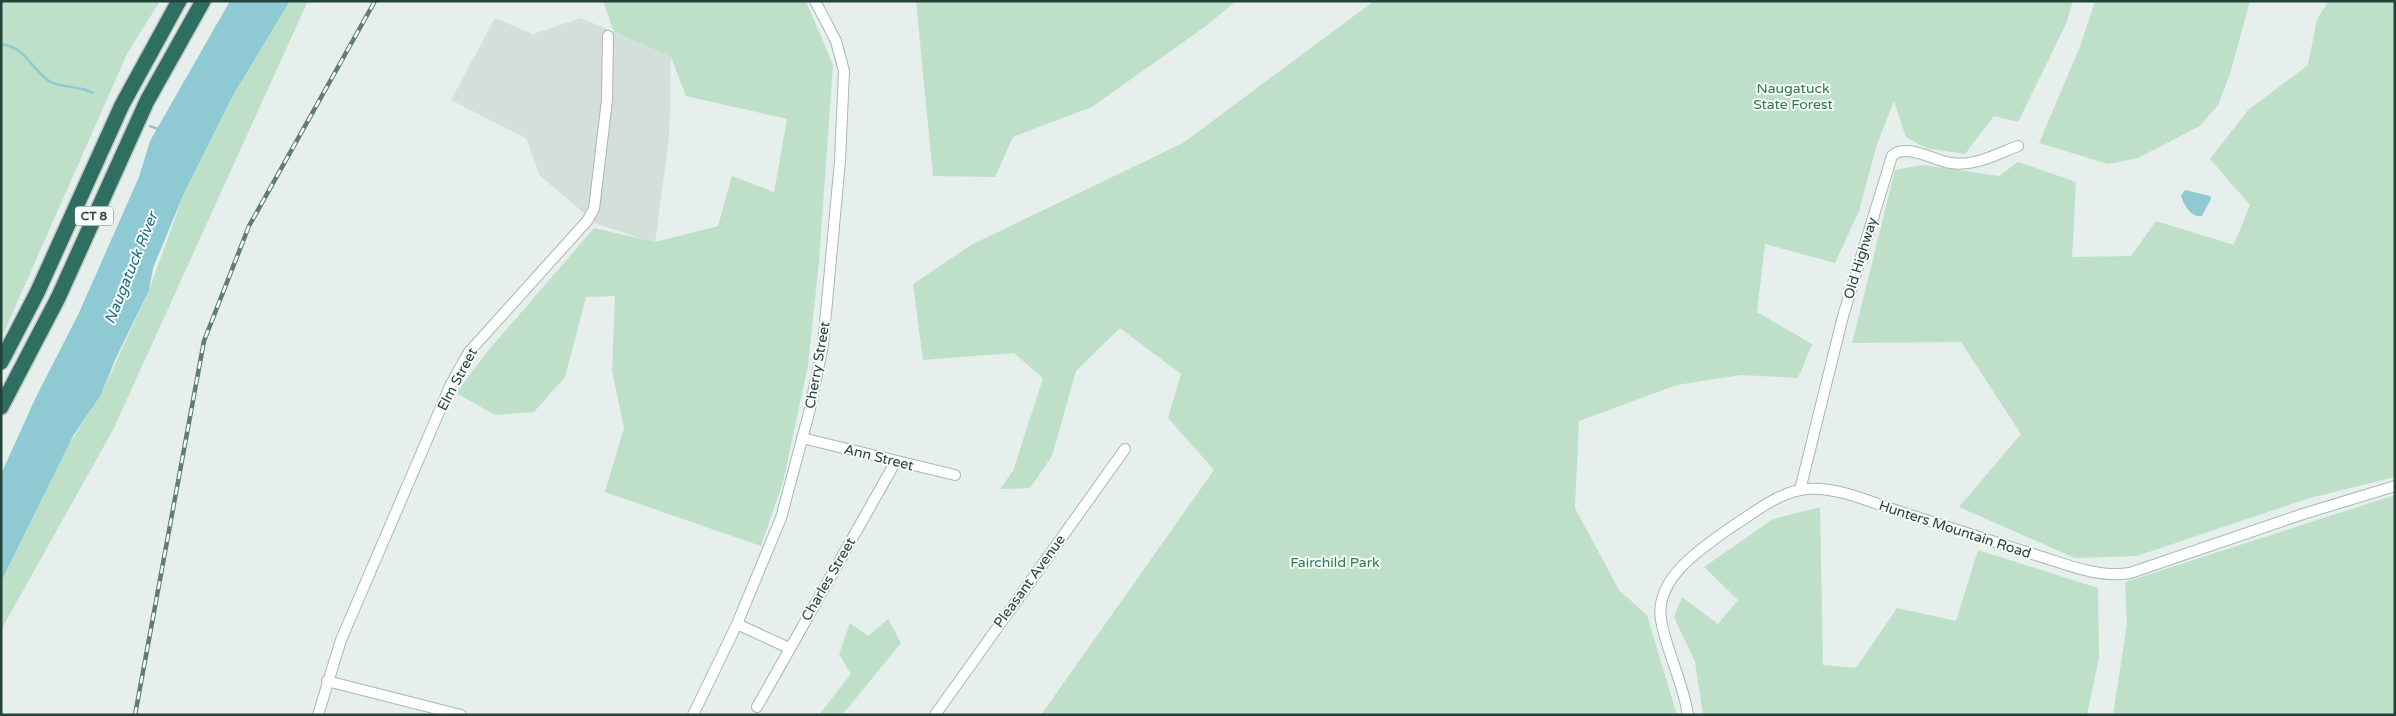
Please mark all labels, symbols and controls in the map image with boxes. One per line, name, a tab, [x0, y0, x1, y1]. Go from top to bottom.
park label: Naugatuck State Forest	[1753, 80, 1834, 113]
road number: CT 8	[75, 207, 113, 226]
water label: Naugatuck River	[100, 208, 162, 326]
street label: Old Highway	[1840, 215, 1881, 301]
street label: Cherry Street	[801, 320, 834, 410]
street label: Elm Street	[434, 344, 481, 414]
street label: Ann Street	[842, 441, 916, 474]
street label: Hunters Mountain Road	[1877, 497, 2033, 562]
street label: Pleasant Avenue	[990, 531, 1069, 631]
street label: Charles Street	[798, 534, 859, 624]
park label: Fairchild Park	[1290, 554, 1380, 571]

